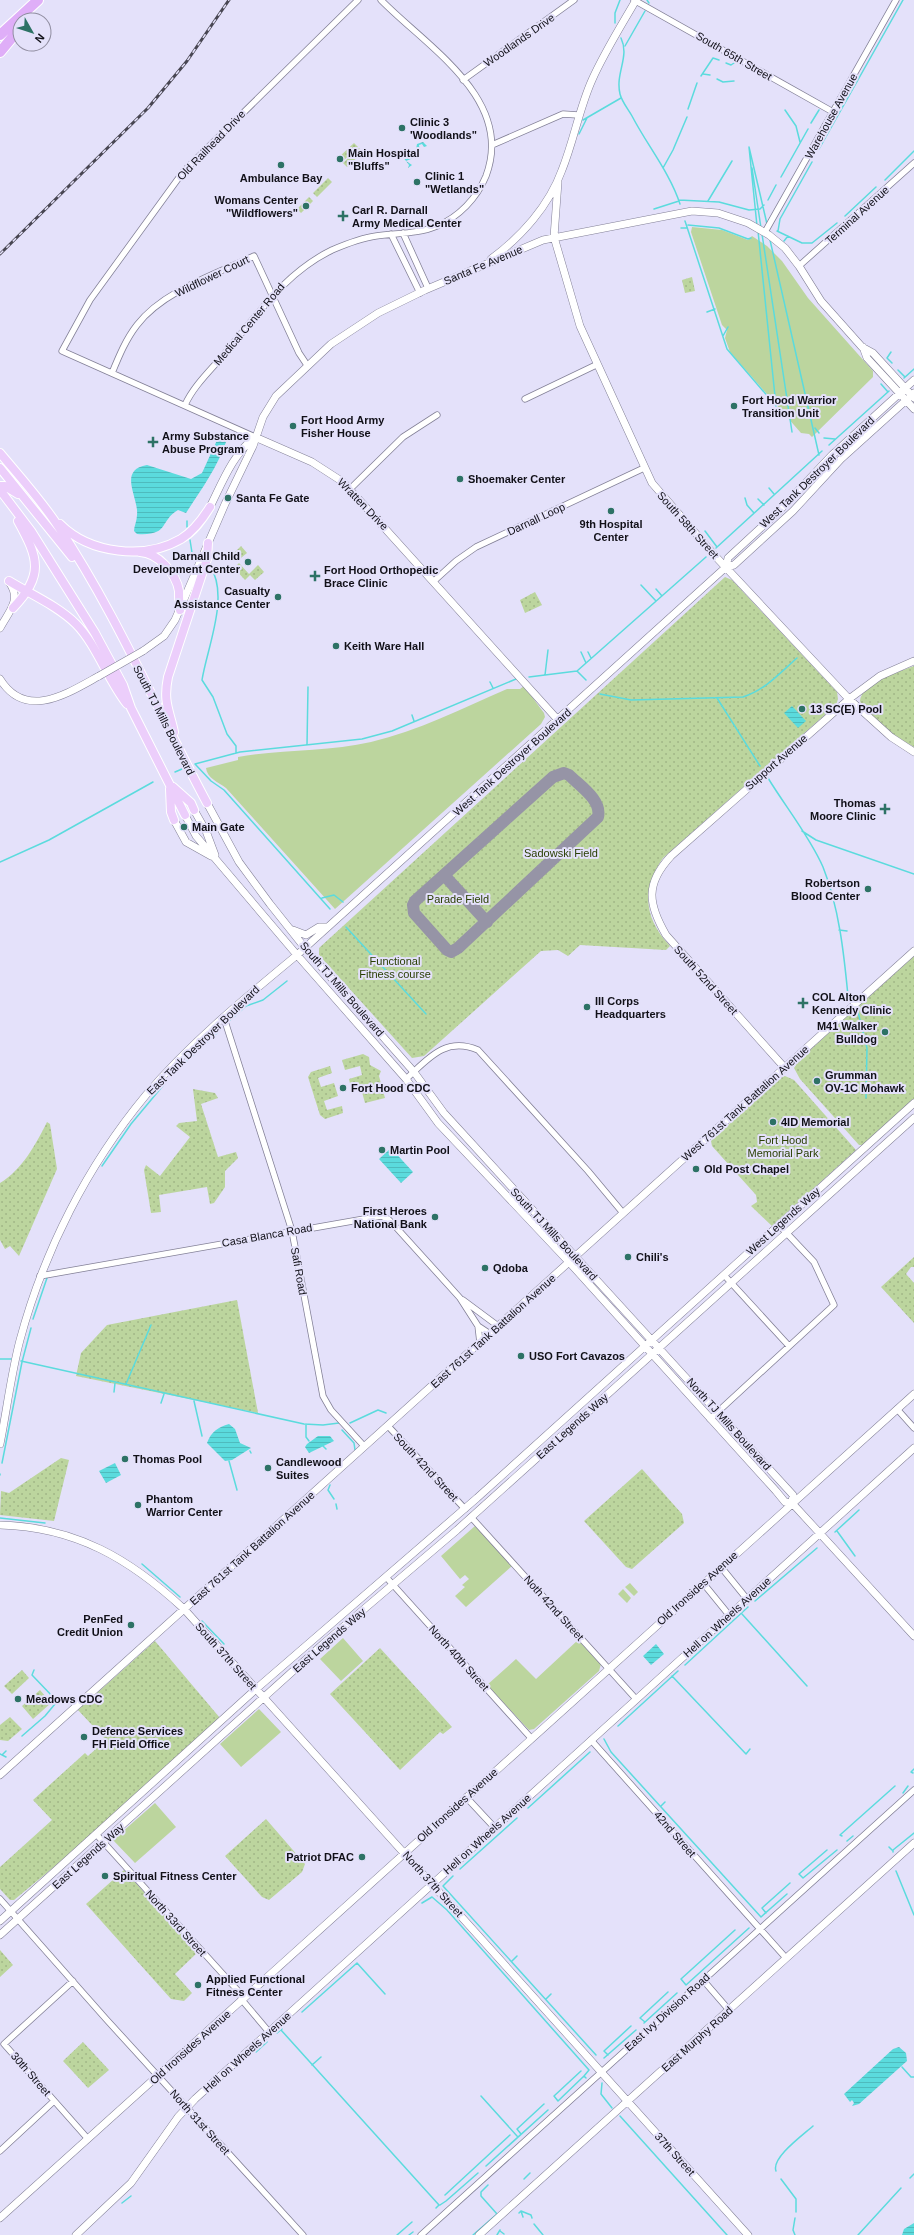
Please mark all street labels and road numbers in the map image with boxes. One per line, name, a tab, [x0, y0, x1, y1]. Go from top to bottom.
street label: Woodlands Drive	[481, 11, 557, 69]
street label: South 65th Street	[694, 29, 774, 83]
street label: Warehouse Avenue	[803, 71, 859, 161]
street label: Old Railhead Drive	[175, 108, 247, 182]
street label: Terminal Avenue	[823, 183, 891, 247]
street label: Santa Fe Avenue	[442, 243, 524, 287]
street label: Wildflower Court	[173, 253, 251, 299]
street label: Medical Center Road	[211, 281, 287, 367]
street label: West Tank Destroyer Boulevard	[757, 414, 877, 530]
street label: Wratten Drive	[335, 476, 391, 532]
street label: South 58th Street	[655, 489, 721, 561]
street label: Darnall Loop	[505, 500, 567, 538]
street label: South TJ Mills Boulevard	[131, 663, 197, 777]
street label: West Tank Destroyer Boulevard	[451, 706, 573, 818]
street label: Support Avenue	[743, 732, 809, 792]
street label: South TJ Mills Boulevard	[298, 939, 386, 1039]
street label: South 52nd Street	[672, 943, 740, 1017]
street label: East Tank Destroyer Boulevard	[144, 983, 262, 1097]
street label: West 761st Tank Battalion Avenue	[679, 1043, 811, 1163]
street label: South TJ Mills Boulevard	[508, 1185, 600, 1283]
street label: West Legends Way	[744, 1185, 823, 1257]
street label: Casa Blanca Road	[221, 1221, 313, 1249]
street label: Safi Road	[289, 1246, 309, 1296]
street label: East 761st Tank Battalion Avenue	[428, 1272, 558, 1390]
street label: North TJ Mills Boulevard	[685, 1376, 773, 1472]
street label: East Legends Way	[534, 1390, 611, 1461]
street label: South 42nd Street	[391, 1430, 461, 1504]
street label: East 761st Tank Battalion Avenue	[187, 1489, 317, 1607]
street label: Old Ironsides Avenue	[654, 1549, 740, 1627]
street label: Noth 42nd Street	[522, 1573, 586, 1643]
street label: Hell on Wheels Avenue	[681, 1575, 773, 1659]
street label: East Legends Way	[290, 1605, 368, 1675]
street label: South 37th Street	[193, 1620, 259, 1692]
street label: North 40th Street	[427, 1623, 491, 1693]
street label: Old Ironsides Avenue	[414, 1766, 500, 1844]
street label: Hell on Wheels Avenue	[441, 1792, 533, 1876]
street label: 42nd Street	[652, 1809, 698, 1859]
street label: East Legends Way	[50, 1820, 127, 1891]
street label: North 37th Street	[401, 1849, 465, 1919]
street label: North 33rd Street	[143, 1888, 209, 1958]
street label: East Ivy Division Road	[622, 1971, 712, 2053]
street label: East Murphy Road	[659, 2004, 735, 2074]
street label: Old Ironsides Avenue	[147, 2008, 233, 2086]
street label: Hell on Wheels Avenue	[201, 2010, 293, 2094]
street label: 30th Street	[9, 2050, 53, 2098]
street label: North 31st Street	[168, 2087, 232, 2157]
street label: 37th Street	[653, 2130, 697, 2178]

